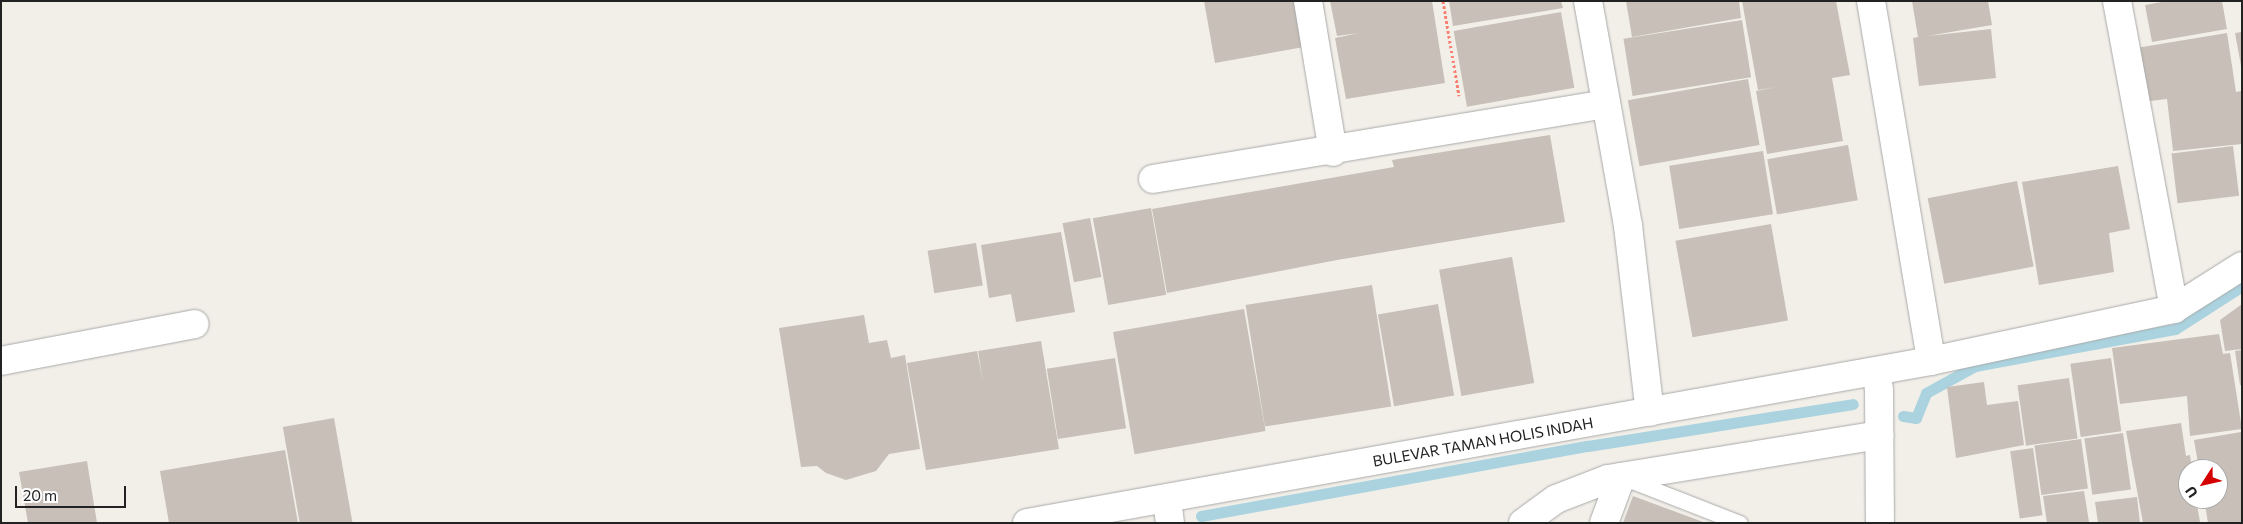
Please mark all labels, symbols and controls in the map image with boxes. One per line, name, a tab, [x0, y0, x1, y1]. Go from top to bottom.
street label: BULEVAR TAMAN HOLIS INDAH	[1371, 414, 1595, 470]
north arrow	[2178, 459, 2228, 509]
scale bar	[18, 476, 129, 508]
text: U	[2181, 483, 2201, 501]
text: 20 m	[23, 486, 57, 504]

